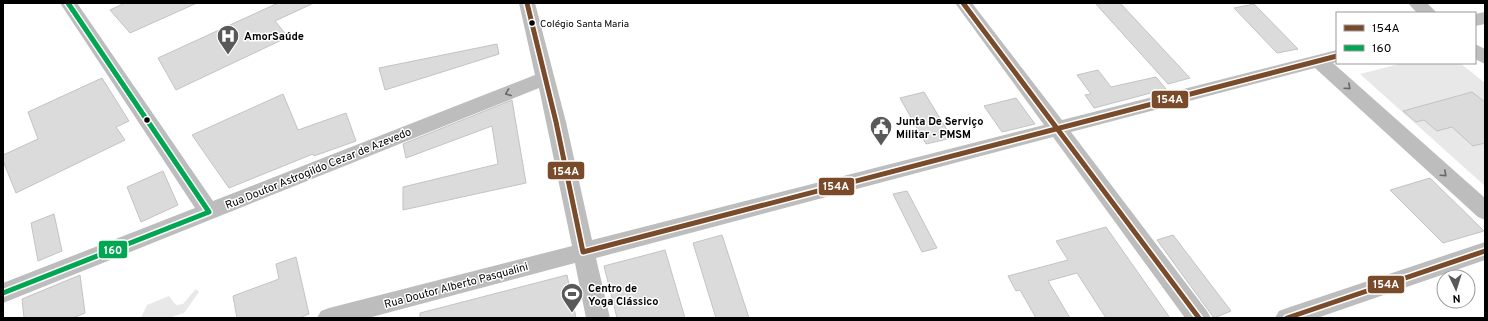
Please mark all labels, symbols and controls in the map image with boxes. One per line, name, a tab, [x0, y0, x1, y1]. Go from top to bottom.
legend	[1336, 12, 1476, 64]
marker: Colégio Santa Maria	[527, 18, 537, 28]
place label: Colégio Santa Maria	[540, 18, 629, 31]
text: 154A	[1372, 21, 1400, 37]
hospital icon: AmorSaúde	[215, 23, 241, 56]
place label: AmorSaúde	[244, 30, 304, 44]
text: 160	[1372, 41, 1391, 57]
one-way arrow	[1343, 82, 1351, 89]
one-way arrow	[504, 89, 511, 97]
line badge: 154A	[1151, 90, 1189, 109]
text: 154A	[1157, 93, 1183, 107]
public building icon: Junta De Serviço Militar - PMSM	[868, 114, 894, 147]
unlabelled marker	[142, 115, 152, 125]
place label: Junta De Serviço Militar - PMSM	[896, 115, 983, 142]
street label: Rua Doutor Astrogildo Cezar de Azevedo	[223, 125, 414, 213]
line badge: 154A	[547, 161, 585, 180]
text: 154A	[553, 165, 579, 179]
one-way arrow	[1440, 169, 1447, 176]
line badge: 154A	[818, 177, 855, 196]
text: 154A	[823, 180, 849, 194]
line badge: 160	[98, 240, 128, 259]
text: 160	[104, 244, 122, 258]
street label: Rua Doutor Alberto Pasqualini	[383, 260, 530, 312]
north arrow	[1436, 269, 1476, 309]
line badge: 154A	[1367, 275, 1405, 294]
text: 154A	[1373, 278, 1399, 292]
sports icon: Centro de Yoga Clássico	[559, 281, 585, 314]
place label: Centro de Yoga Clássico	[588, 282, 659, 309]
text: N	[1452, 291, 1461, 305]

